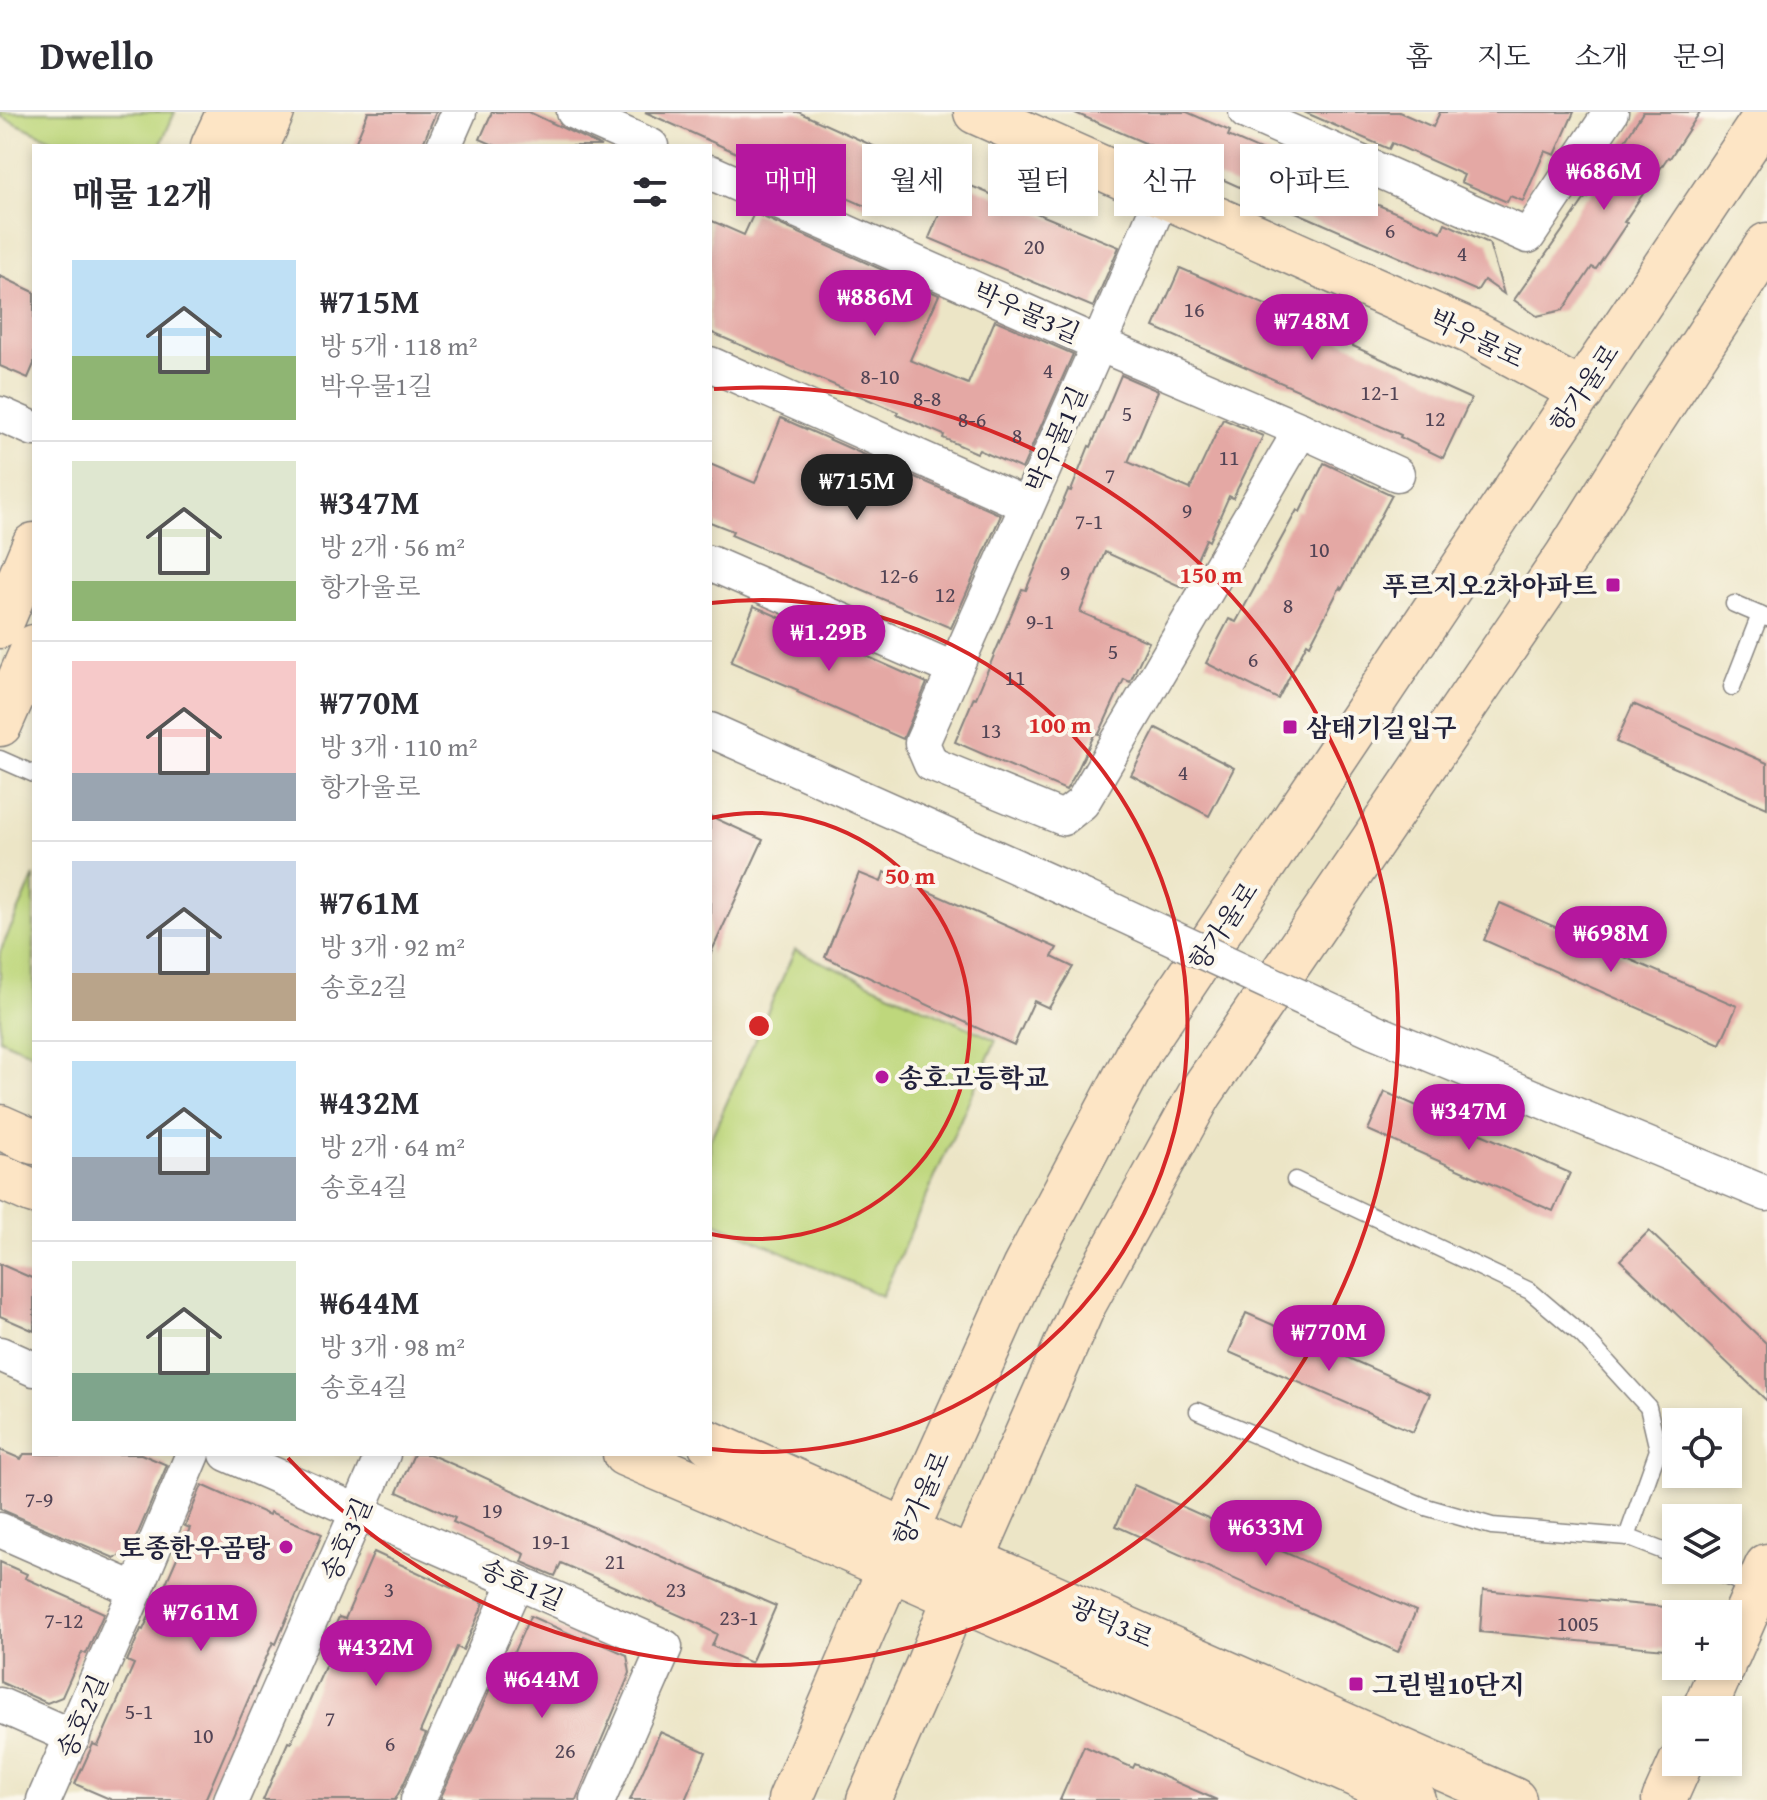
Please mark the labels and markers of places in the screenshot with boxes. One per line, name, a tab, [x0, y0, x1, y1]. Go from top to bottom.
pin: ₩686M	[1548, 144, 1660, 212]
pin: ₩886M	[819, 270, 931, 338]
pin: ₩748M	[1256, 294, 1368, 362]
pin: ₩715M	[801, 454, 913, 522]
place label: 푸르지오2차아파트	[1383, 566, 1597, 605]
marker: 푸르지오2차아파트	[1604, 576, 1622, 594]
pin: ₩1.29B	[764, 605, 894, 673]
place label: 삼태기길입구	[1306, 708, 1457, 747]
marker: 삼태기길입구	[1281, 718, 1299, 736]
pin: ₩698M	[1555, 906, 1667, 974]
centre of rings	[745, 1012, 773, 1040]
place label: 송호고등학교	[898, 1058, 1049, 1097]
marker: 송호고등학교	[873, 1068, 891, 1086]
pin: ₩347M	[1413, 1084, 1525, 1152]
pin: ₩770M	[1273, 1305, 1385, 1373]
pin: ₩633M	[1210, 1500, 1322, 1568]
place label: 토종한우곰탕	[119, 1528, 271, 1567]
marker: 토종한우곰탕	[277, 1538, 295, 1556]
pin: ₩761M	[145, 1585, 257, 1653]
pin: ₩432M	[320, 1620, 432, 1688]
pin: ₩644M	[486, 1652, 598, 1720]
place label: 그린빌10단지	[1372, 1665, 1525, 1704]
marker: 그린빌10단지	[1347, 1675, 1365, 1693]

